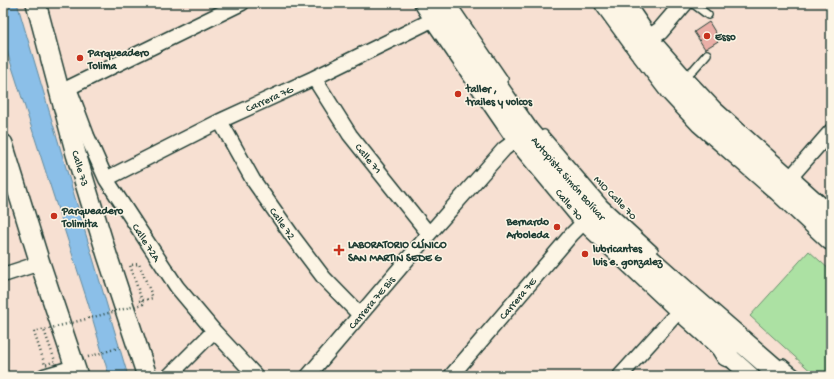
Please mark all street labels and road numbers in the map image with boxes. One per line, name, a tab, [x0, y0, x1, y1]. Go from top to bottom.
street label: Carrera 7G	[244, 84, 296, 116]
street label: Autopista Simón Bolívar	[528, 135, 608, 224]
street label: Calle 71	[352, 142, 383, 177]
street label: Calle 73	[68, 149, 90, 188]
street label: MIO Calle 70	[591, 174, 639, 223]
street label: Calle 70	[552, 187, 585, 223]
street label: Calle 72	[266, 206, 297, 243]
street label: Calle 72A	[129, 222, 162, 265]
street label: Carrera 7E Bis	[347, 274, 399, 332]
street label: Carrera 7E	[498, 275, 540, 323]

